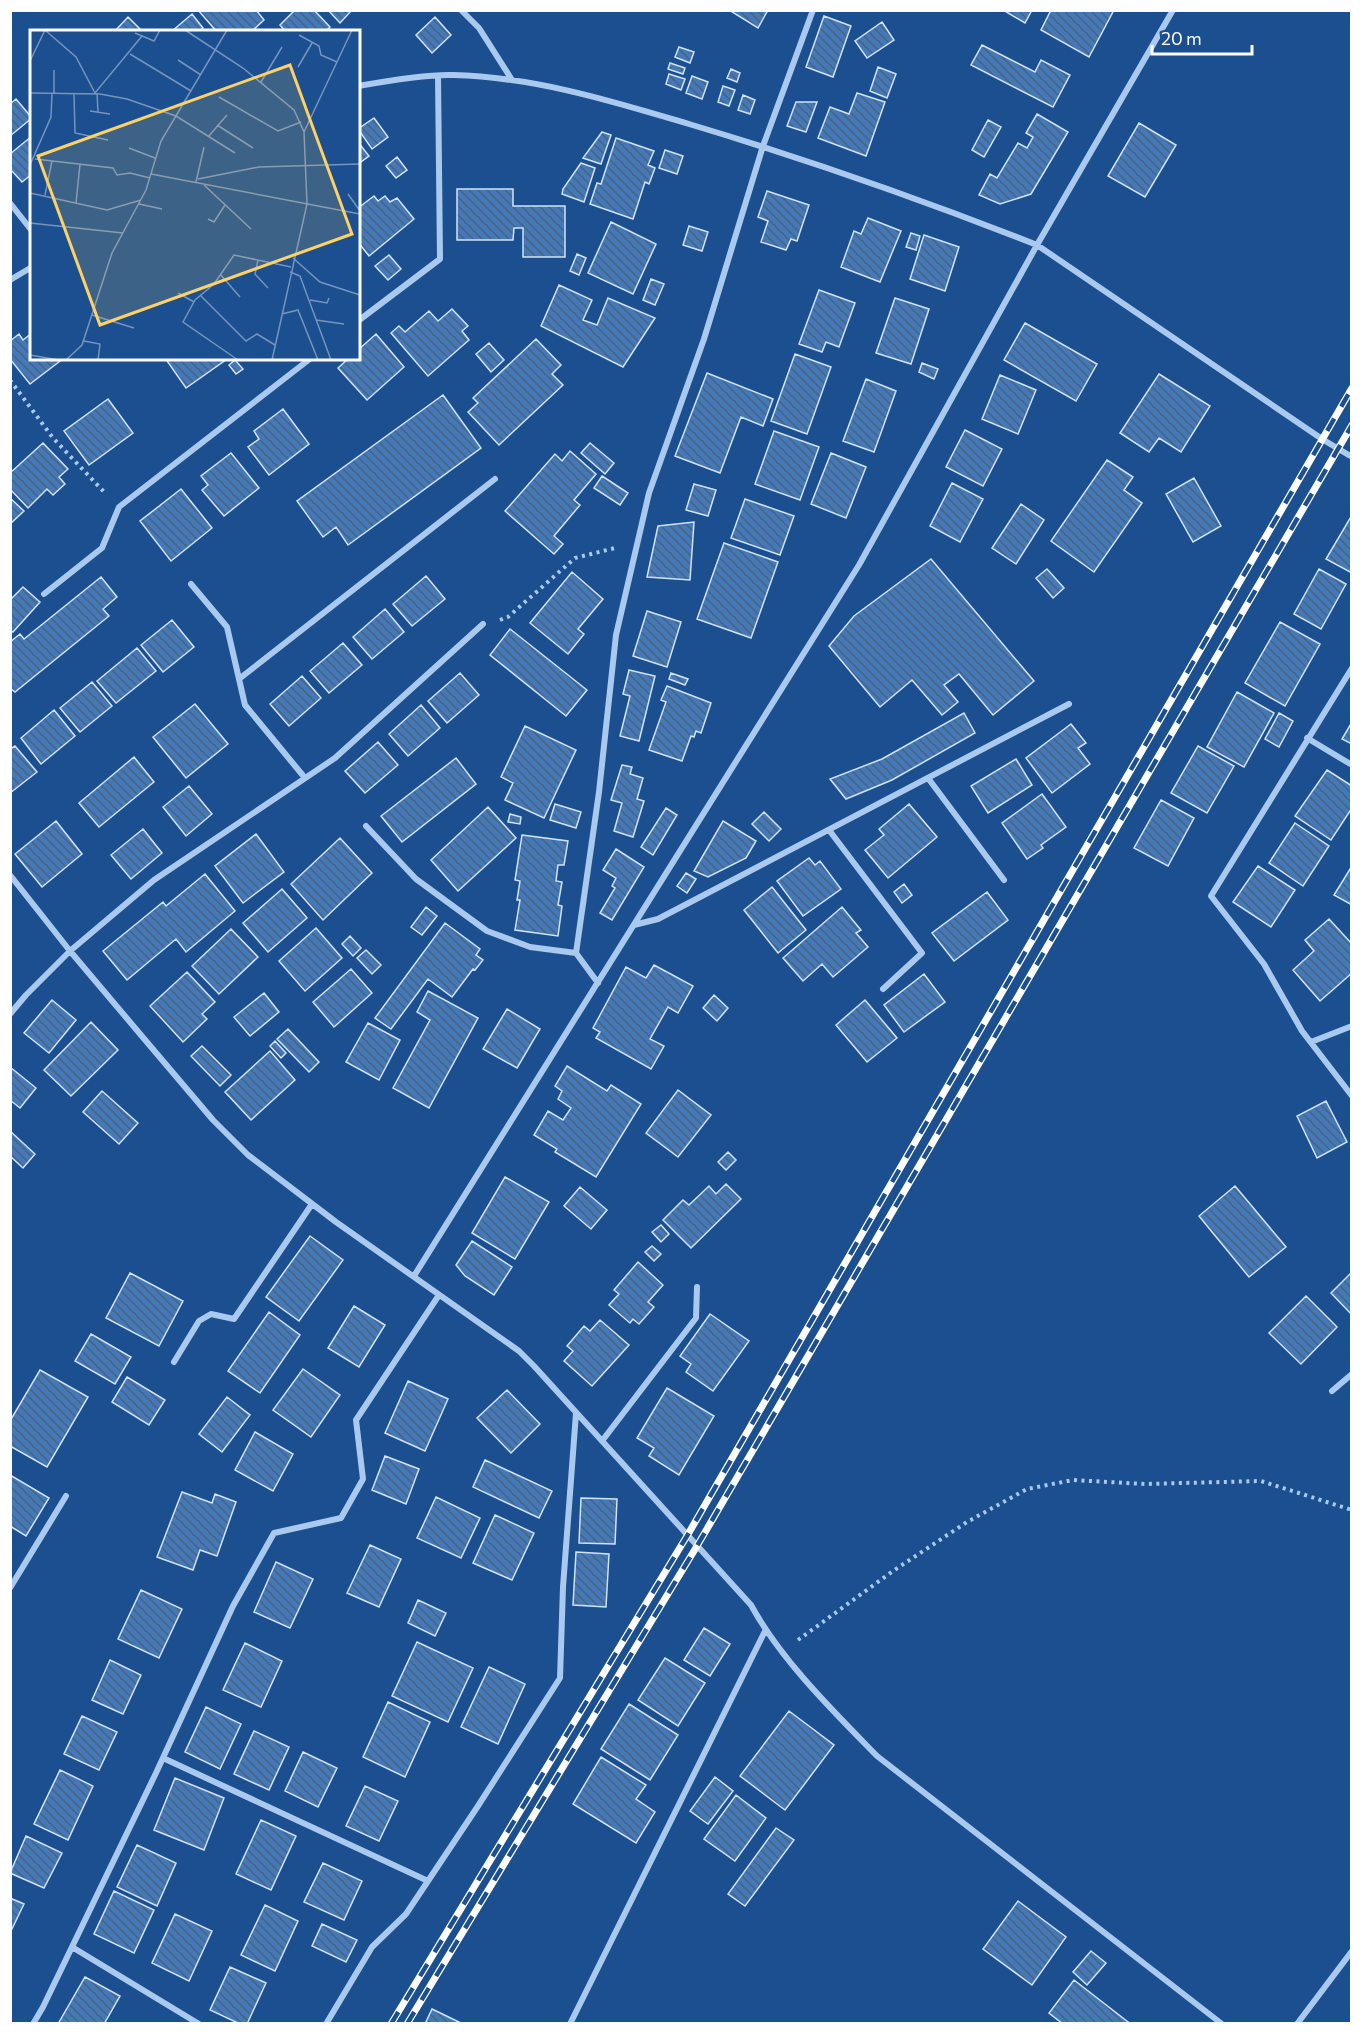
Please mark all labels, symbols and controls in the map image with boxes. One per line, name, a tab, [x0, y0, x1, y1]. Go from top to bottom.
scale bar	[1152, 18, 1252, 56]
text: 20 m	[1161, 27, 1202, 49]
inset map	[30, 30, 360, 360]

